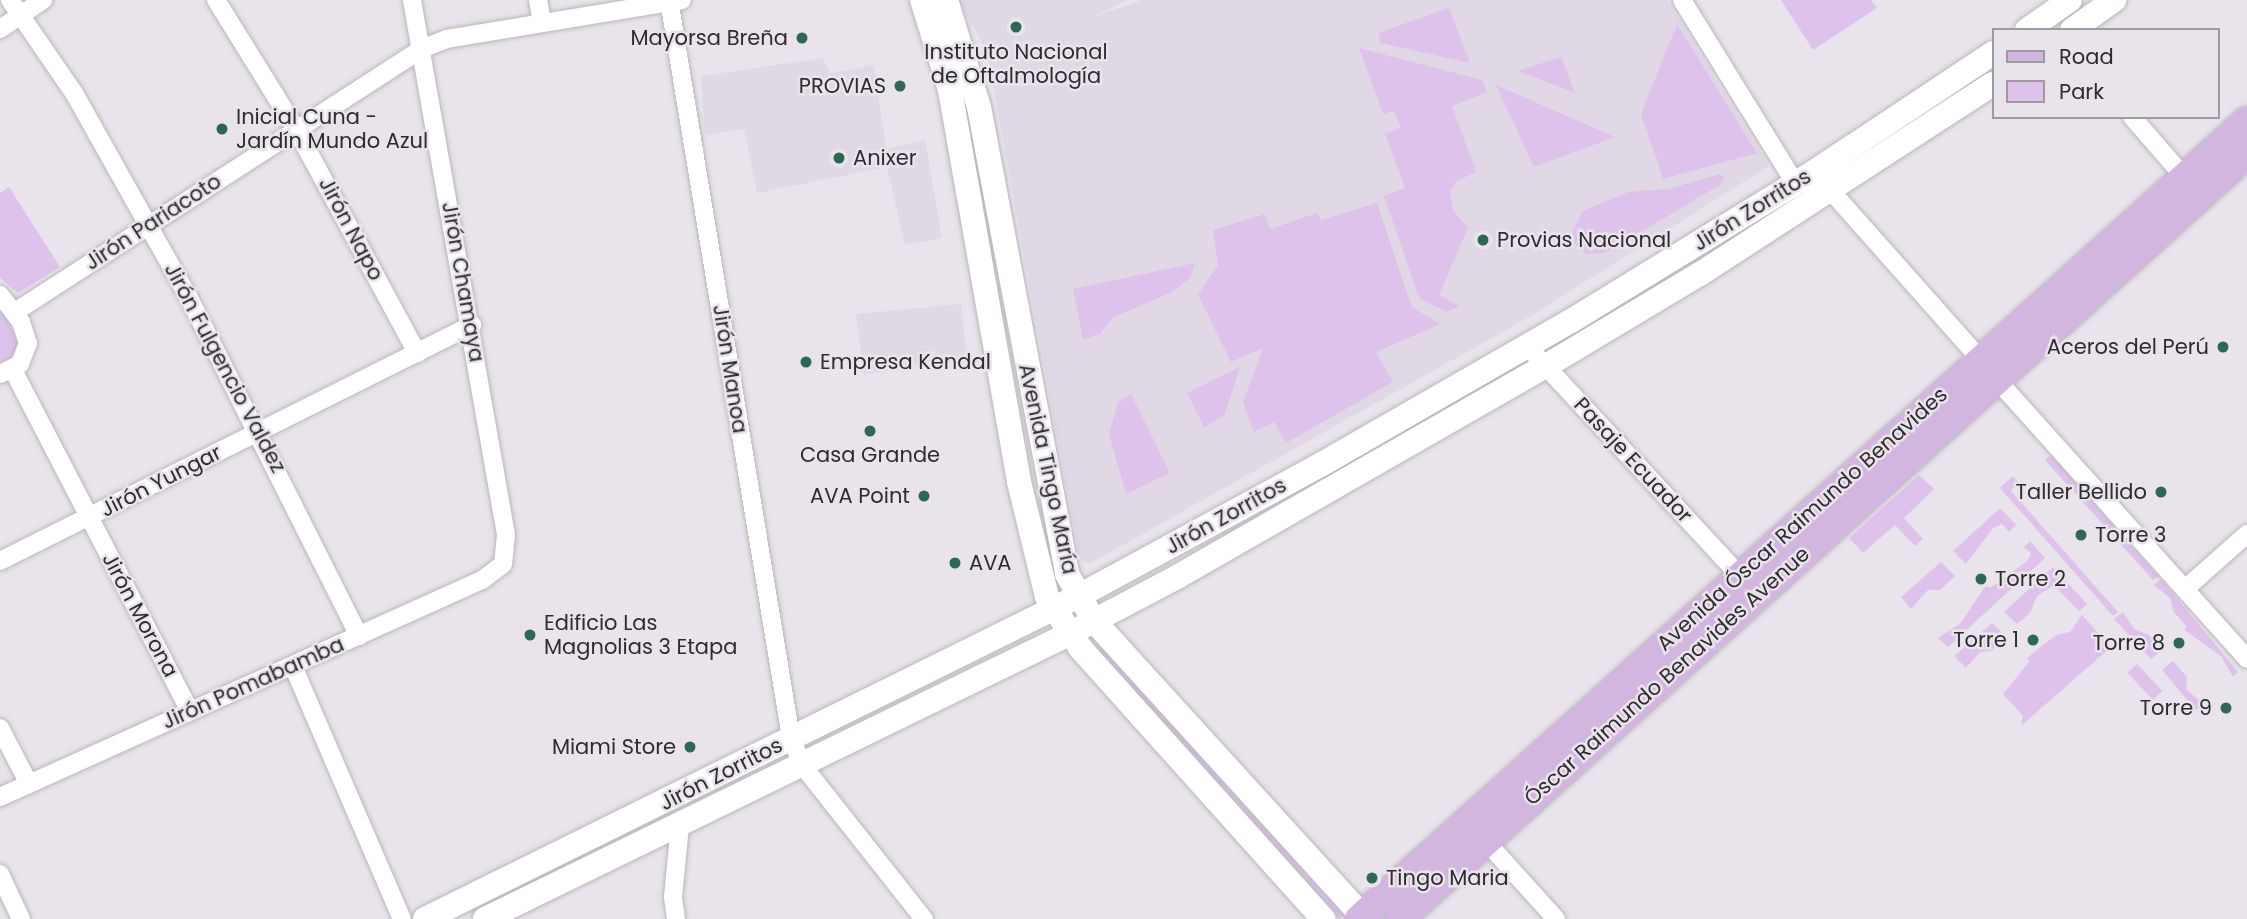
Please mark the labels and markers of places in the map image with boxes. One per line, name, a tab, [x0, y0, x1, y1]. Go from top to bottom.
marker: Instituto Nacional de Oftalmología	[1006, 17, 1026, 37]
place label: Mayorsa Breña	[631, 25, 788, 51]
marker: Mayorsa Breña	[794, 30, 810, 46]
place label: Instituto Nacional de Oftalmología	[924, 39, 1108, 89]
place label: PROVIAS	[799, 73, 886, 99]
marker: PROVIAS	[892, 78, 908, 94]
place label: Inicial Cuna - Jardín Mundo Azul	[236, 104, 428, 154]
marker: Inicial Cuna - Jardín Mundo Azul	[214, 121, 230, 137]
place label: Anixer	[853, 145, 917, 171]
marker: Anixer	[831, 150, 847, 166]
place label: Provias Nacional	[1497, 227, 1671, 253]
marker: Provias Nacional	[1475, 232, 1491, 248]
place label: Aceros del Perú	[2047, 334, 2209, 360]
marker: Aceros del Perú	[2215, 339, 2231, 355]
place label: Empresa Kendal	[820, 349, 991, 375]
marker: Empresa Kendal	[798, 354, 814, 370]
marker: Casa Grande	[862, 423, 878, 439]
place label: Casa Grande	[800, 442, 940, 468]
place label: Taller Bellido	[2016, 479, 2147, 505]
place label: AVA Point	[810, 483, 910, 509]
marker: Taller Bellido	[2153, 484, 2169, 500]
marker: AVA Point	[916, 488, 932, 504]
place label: Torre 3	[2095, 522, 2166, 548]
marker: Torre 3	[2073, 527, 2089, 543]
place label: AVA	[969, 550, 1012, 576]
marker: AVA	[947, 555, 963, 571]
place label: Torre 2	[1995, 566, 2066, 592]
marker: Torre 2	[1973, 571, 1989, 587]
place label: Edificio Las Magnolias 3 Etapa	[544, 610, 737, 660]
marker: Edificio Las Magnolias 3 Etapa	[522, 627, 538, 643]
place label: Torre 1	[1953, 627, 2019, 653]
place label: Torre 8	[2093, 630, 2165, 656]
marker: Torre 1	[2025, 632, 2041, 648]
marker: Torre 8	[2171, 635, 2187, 651]
place label: Torre 9	[2140, 695, 2212, 721]
marker: Torre 9	[2218, 700, 2234, 716]
place label: Miami Store	[552, 734, 676, 760]
marker: Miami Store	[682, 739, 698, 755]
place label: Tingo Maria	[1386, 865, 1509, 891]
marker: Tingo Maria	[1364, 870, 1380, 886]

